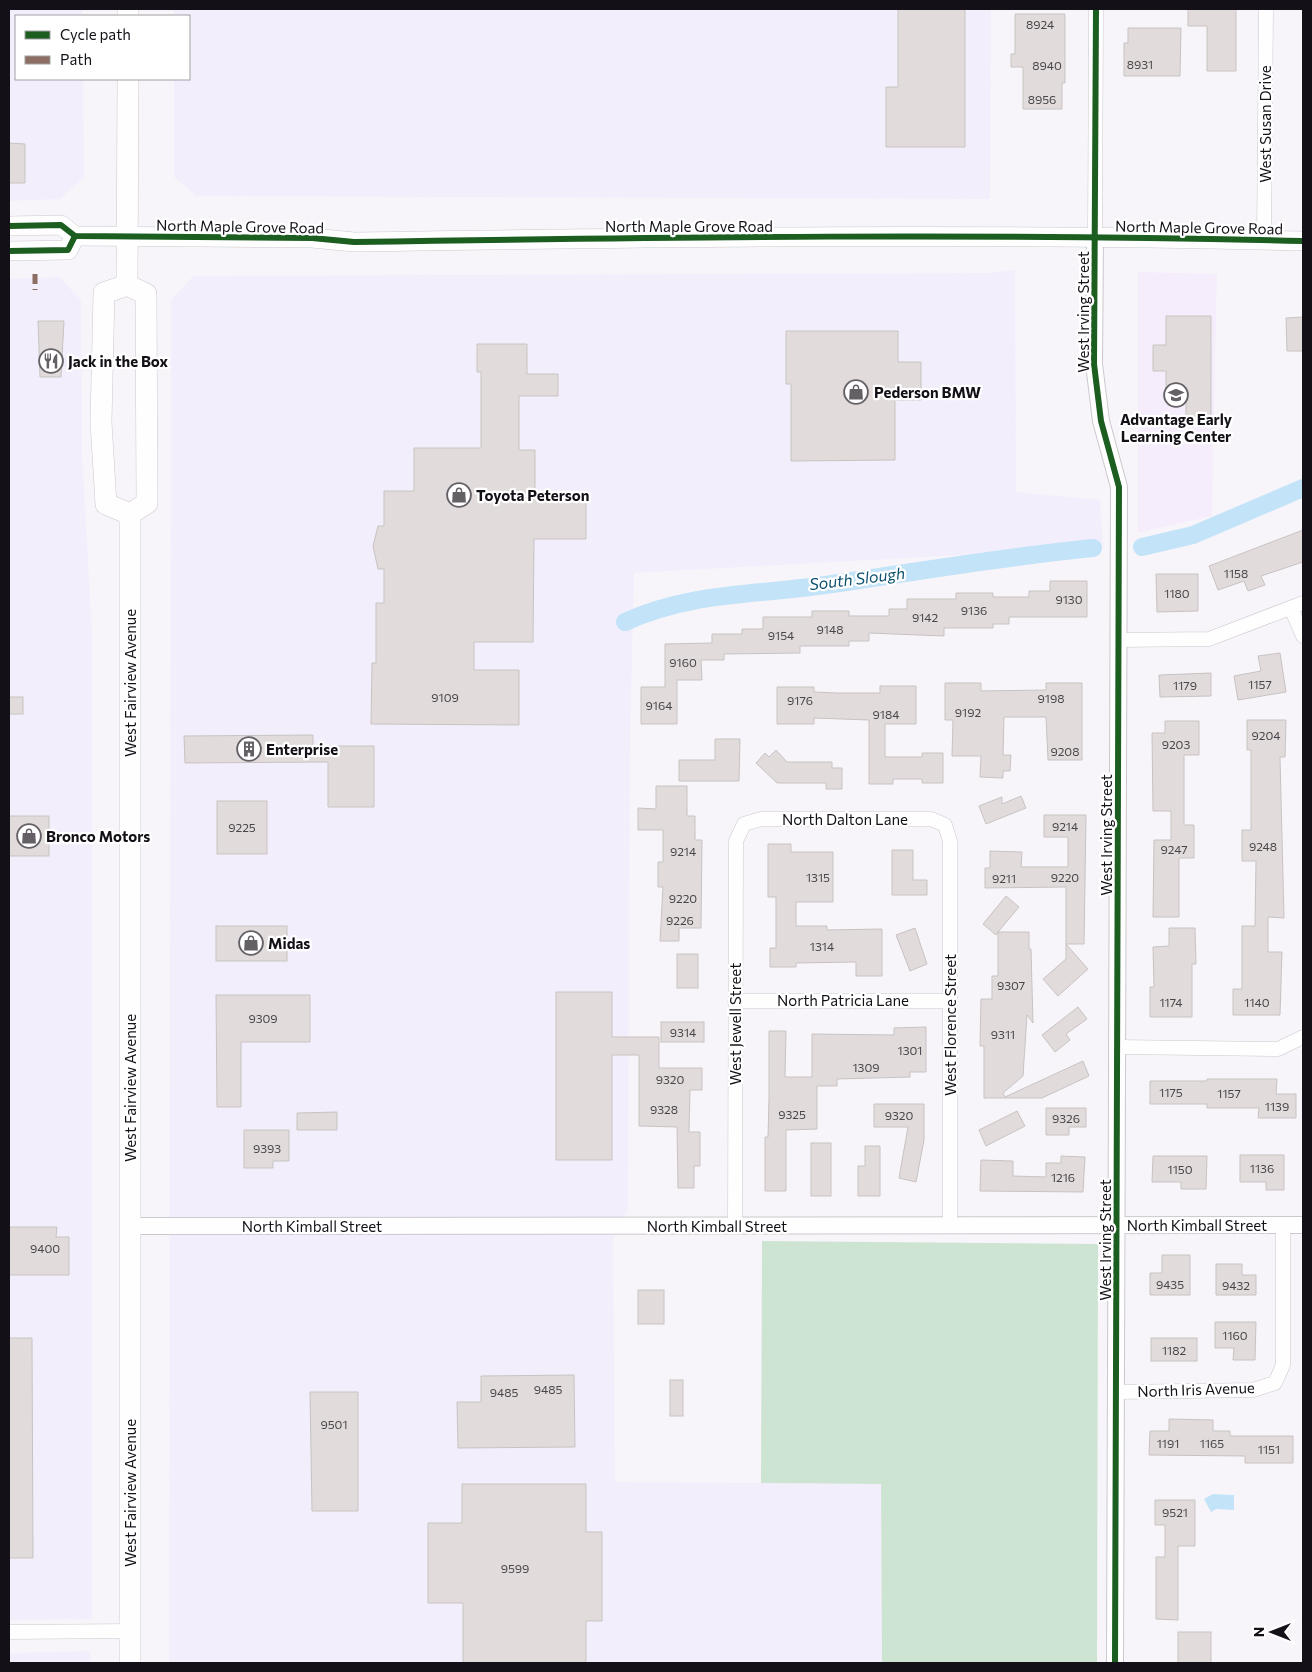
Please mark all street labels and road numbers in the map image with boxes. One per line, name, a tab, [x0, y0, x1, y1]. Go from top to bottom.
street label: West Susan Drive	[1256, 65, 1274, 183]
street label: North Maple Grove Road	[156, 216, 324, 236]
street label: North Maple Grove Road	[605, 217, 773, 235]
street label: North Maple Grove Road	[1115, 217, 1283, 237]
street label: West Irving Street	[1074, 251, 1092, 373]
street label: West Fairview Avenue	[121, 609, 139, 757]
street label: West Irving Street	[1097, 774, 1115, 896]
street label: North Dalton Lane	[782, 810, 908, 828]
street label: West Florence Street	[941, 954, 959, 1096]
street label: West Jewell Street	[726, 963, 744, 1085]
street label: North Patricia Lane	[777, 991, 909, 1009]
street label: West Fairview Avenue	[121, 1014, 139, 1162]
street label: West Irving Street	[1096, 1179, 1114, 1301]
street label: North Kimball Street	[1127, 1216, 1267, 1234]
street label: North Kimball Street	[242, 1217, 382, 1235]
street label: North Kimball Street	[647, 1217, 787, 1235]
street label: North Iris Avenue	[1137, 1378, 1255, 1400]
street label: West Fairview Avenue	[121, 1419, 139, 1567]

